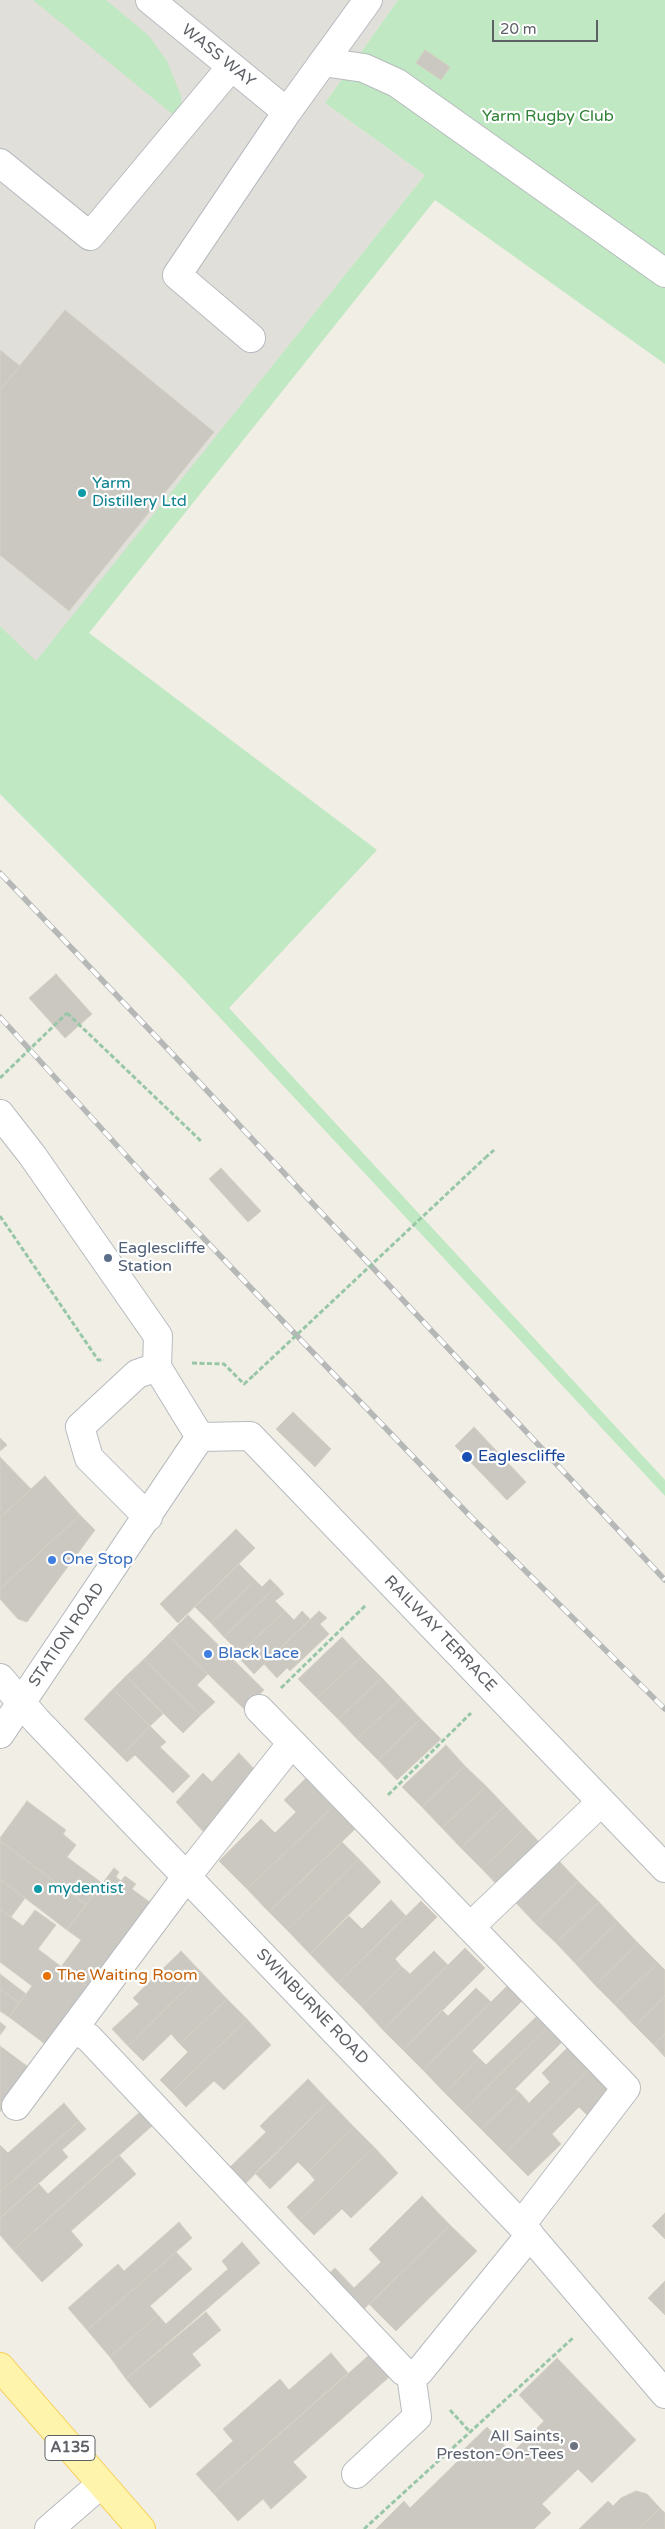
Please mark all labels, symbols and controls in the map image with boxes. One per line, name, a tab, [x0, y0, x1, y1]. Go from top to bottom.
scale bar	[495, 10, 601, 42]
street label: WASS WAY	[177, 20, 259, 92]
text: 20 m	[500, 20, 537, 38]
park label: Yarm Rugby Club	[482, 107, 614, 127]
place label: Yarm Distillery Ltd	[92, 474, 187, 512]
marker: Yarm Distillery Ltd	[76, 487, 88, 499]
place label: Eaglescliffe Station	[118, 1239, 205, 1277]
marker: Eaglescliffe Station	[102, 1252, 114, 1264]
place label: Eaglescliffe	[478, 1447, 565, 1467]
marker: Eaglescliffe	[460, 1450, 474, 1464]
place label: One Stop	[62, 1550, 133, 1570]
marker: One Stop	[46, 1554, 58, 1566]
street label: RAILWAY TERRACE	[380, 1572, 500, 1696]
street label: STATION ROAD	[25, 1579, 109, 1691]
place label: Black Lace	[218, 1644, 299, 1664]
marker: Black Lace	[202, 1648, 214, 1660]
place label: mydentist	[48, 1879, 124, 1899]
marker: mydentist	[32, 1883, 44, 1895]
street label: SWINBURNE ROAD	[252, 1945, 372, 2069]
place label: The Waiting Room	[57, 1966, 198, 1986]
marker: The Waiting Room	[41, 1970, 53, 1982]
place label: All Saints, Preston-On-Tees	[436, 2427, 564, 2465]
road number: A135	[45, 2436, 95, 2460]
marker: All Saints, Preston-On-Tees	[568, 2440, 580, 2452]

